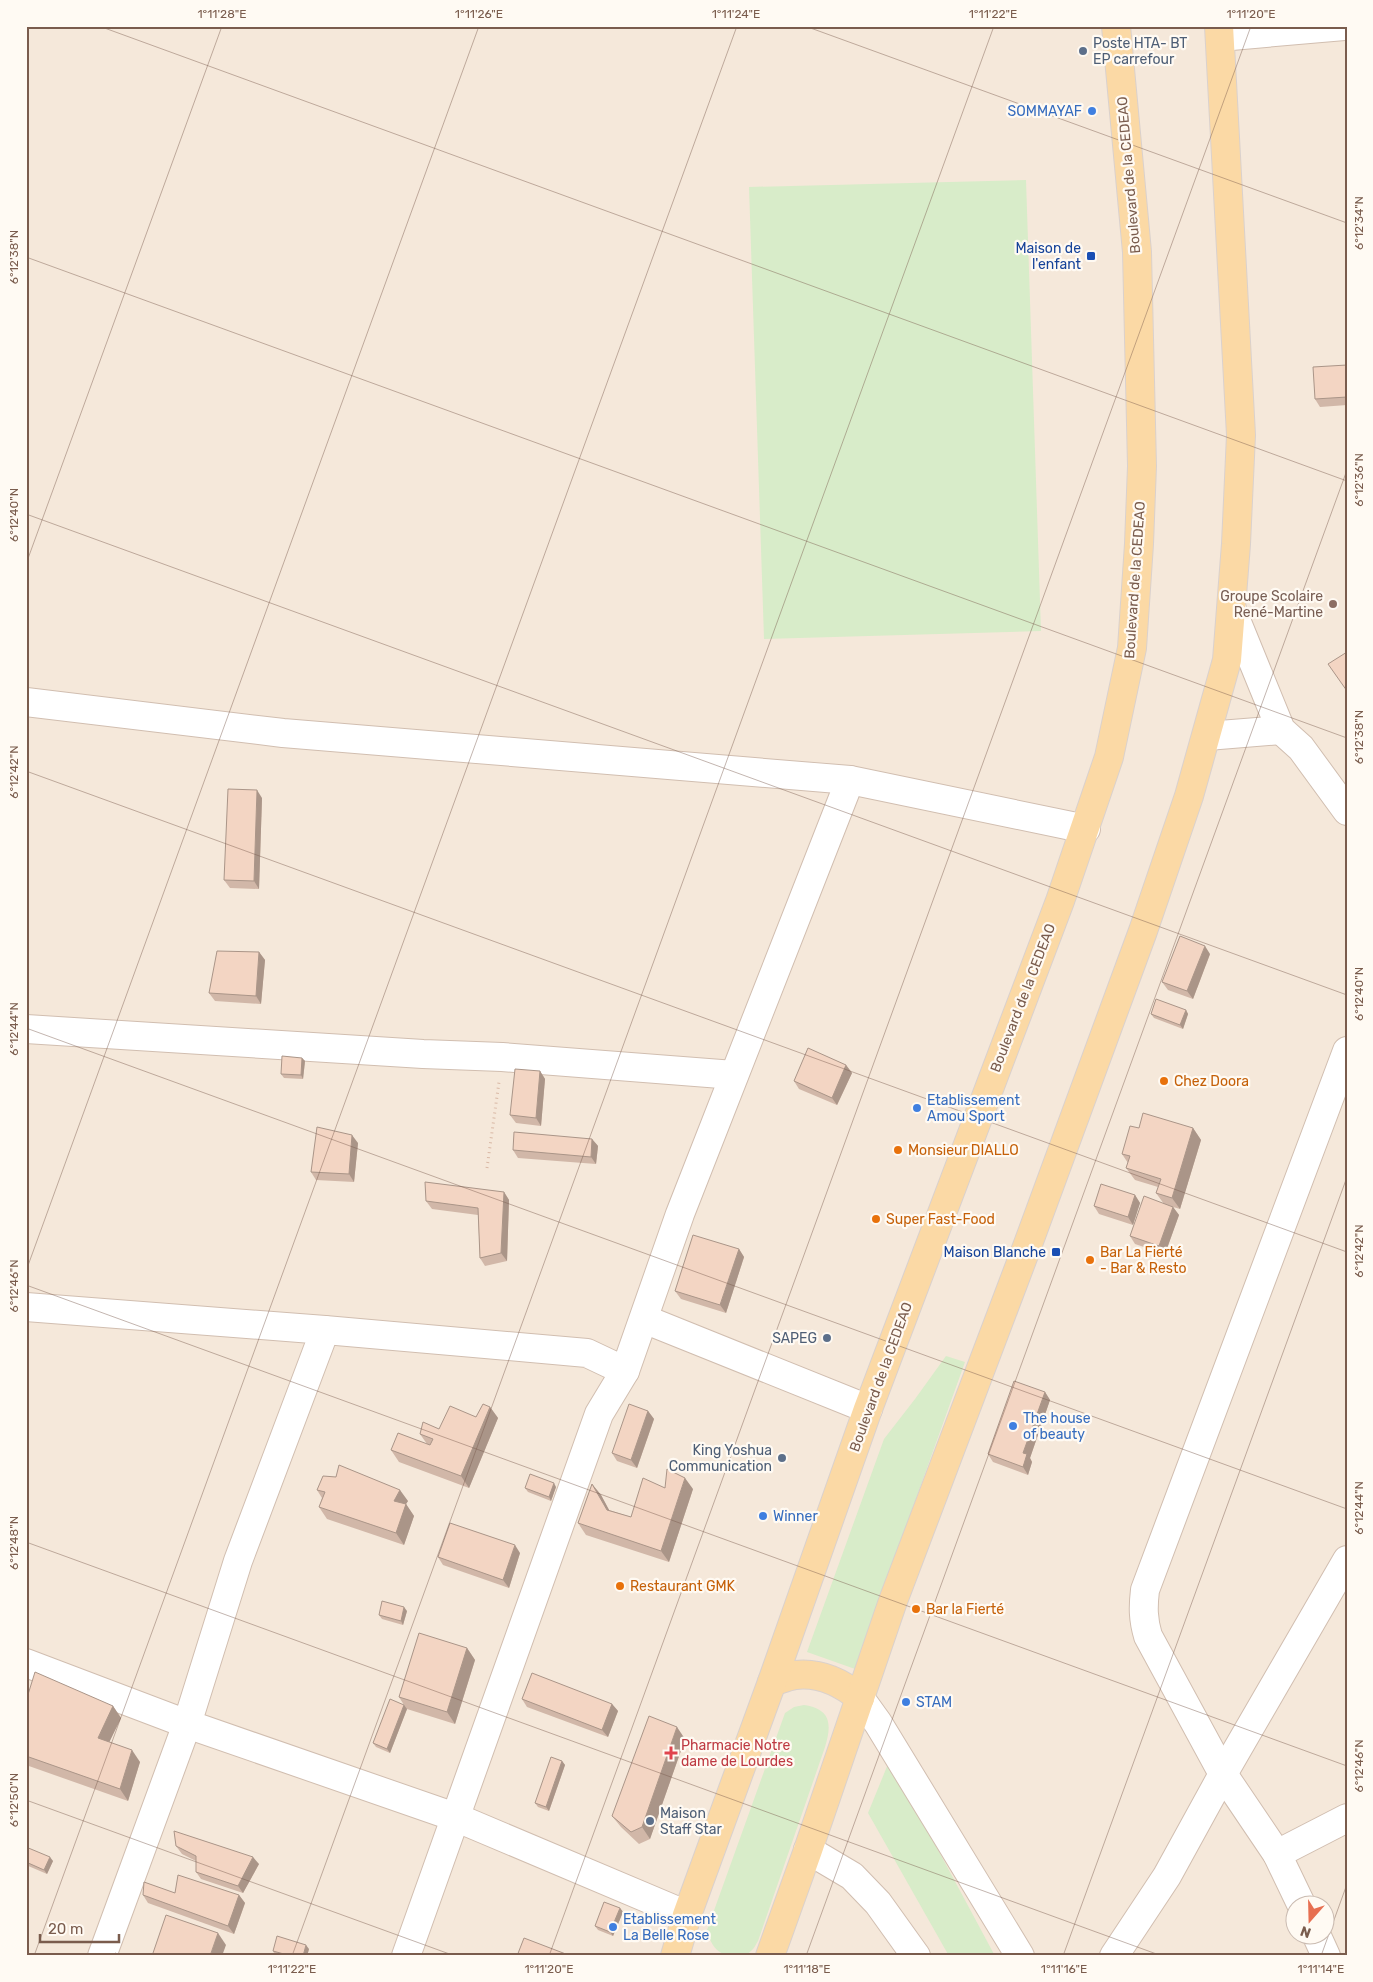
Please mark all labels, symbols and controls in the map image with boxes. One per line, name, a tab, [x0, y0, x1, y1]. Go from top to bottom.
text: 1°11'28"E	[197, 7, 247, 21]
text: 1°11'26"E	[455, 7, 503, 21]
text: 1°11'24"E	[712, 7, 760, 21]
text: 1°11'22"E	[969, 7, 1017, 21]
text: 1°11'20"E	[1226, 7, 1276, 21]
place label: Poste HTA- BT EP carrefour	[1093, 35, 1187, 68]
marker: Poste HTA- BT EP carrefour	[1077, 45, 1089, 57]
street label: Boulevard de la CEDEAO	[1114, 96, 1144, 254]
place label: SOMMAYAF	[1008, 103, 1082, 120]
marker: SOMMAYAF	[1086, 105, 1098, 117]
text: 6°12'34"N	[1352, 196, 1366, 250]
text: 6°12'38"N	[7, 230, 21, 284]
place label: Maison de l'enfant	[1016, 240, 1082, 273]
marker: Maison de l'enfant	[1085, 250, 1097, 262]
text: 6°12'36"N	[1352, 453, 1366, 507]
text: 6°12'40"N	[7, 488, 21, 542]
street label: Boulevard de la CEDEAO	[1121, 501, 1149, 659]
place label: Groupe Scolaire René-Martine	[1220, 588, 1323, 621]
marker: Groupe Scolaire René-Martine	[1327, 598, 1339, 610]
text: 6°12'38"N	[1352, 710, 1366, 764]
text: 6°12'42"N	[7, 745, 21, 799]
street label: Boulevard de la CEDEAO	[987, 921, 1059, 1075]
text: 6°12'40"N	[1352, 967, 1366, 1021]
text: 6°12'44"N	[7, 1002, 21, 1056]
place label: Chez Doora	[1174, 1073, 1249, 1090]
marker: Chez Doora	[1158, 1075, 1170, 1087]
place label: Etablissement Amou Sport	[927, 1092, 1020, 1125]
marker: Etablissement Amou Sport	[911, 1102, 923, 1114]
place label: Monsieur DIALLO	[908, 1142, 1019, 1159]
marker: Monsieur DIALLO	[892, 1144, 904, 1156]
place label: Super Fast-Food	[886, 1211, 995, 1228]
marker: Super Fast-Food	[870, 1213, 882, 1225]
text: 6°12'42"N	[1352, 1224, 1366, 1278]
place label: Maison Blanche	[944, 1244, 1046, 1261]
place label: Bar La Fierté - Bar & Resto	[1100, 1244, 1186, 1277]
marker: Maison Blanche	[1050, 1246, 1062, 1258]
marker: Bar La Fierté - Bar & Resto	[1084, 1254, 1096, 1266]
text: 6°12'46"N	[7, 1259, 21, 1313]
street label: Boulevard de la CEDEAO	[846, 1300, 916, 1454]
place label: SAPEG	[772, 1330, 817, 1347]
marker: SAPEG	[821, 1332, 833, 1344]
place label: The house of beauty	[1023, 1410, 1091, 1443]
marker: The house of beauty	[1007, 1420, 1019, 1432]
place label: King Yoshua Communication	[669, 1442, 772, 1475]
marker: King Yoshua Communication	[776, 1452, 788, 1464]
text: 6°12'44"N	[1352, 1481, 1366, 1535]
place label: Winner	[773, 1508, 818, 1525]
marker: Winner	[757, 1510, 769, 1522]
text: 6°12'48"N	[7, 1516, 21, 1570]
place label: Restaurant GMK	[630, 1578, 736, 1595]
marker: Restaurant GMK	[614, 1580, 626, 1592]
place label: Bar la Fierté	[926, 1601, 1004, 1618]
marker: Bar la Fierté	[910, 1603, 922, 1615]
place label: STAM	[916, 1694, 952, 1711]
marker: STAM	[900, 1696, 912, 1708]
place label: Pharmacie Notre dame de Lourdes	[681, 1737, 793, 1770]
text: 6°12'46"N	[1352, 1739, 1366, 1793]
marker: Pharmacie Notre dame de Lourdes	[665, 1747, 677, 1759]
text: 6°12'50"N	[7, 1773, 21, 1827]
place label: Maison Staff Star	[660, 1805, 723, 1838]
marker: Maison Staff Star	[644, 1815, 656, 1827]
north arrow	[1286, 1894, 1336, 1944]
place label: Etablissement La Belle Rose	[623, 1911, 716, 1944]
scale bar	[40, 1912, 119, 1944]
text: 20 m	[48, 1920, 83, 1938]
marker: Etablissement La Belle Rose	[607, 1921, 619, 1933]
text: N	[1298, 1922, 1313, 1941]
text: 1°11'22"E	[268, 1962, 316, 1976]
text: 1°11'20"E	[524, 1962, 574, 1976]
text: 1°11'18"E	[783, 1962, 831, 1976]
text: 1°11'16"E	[1041, 1962, 1087, 1976]
text: 1°11'14"E	[1298, 1962, 1344, 1976]

